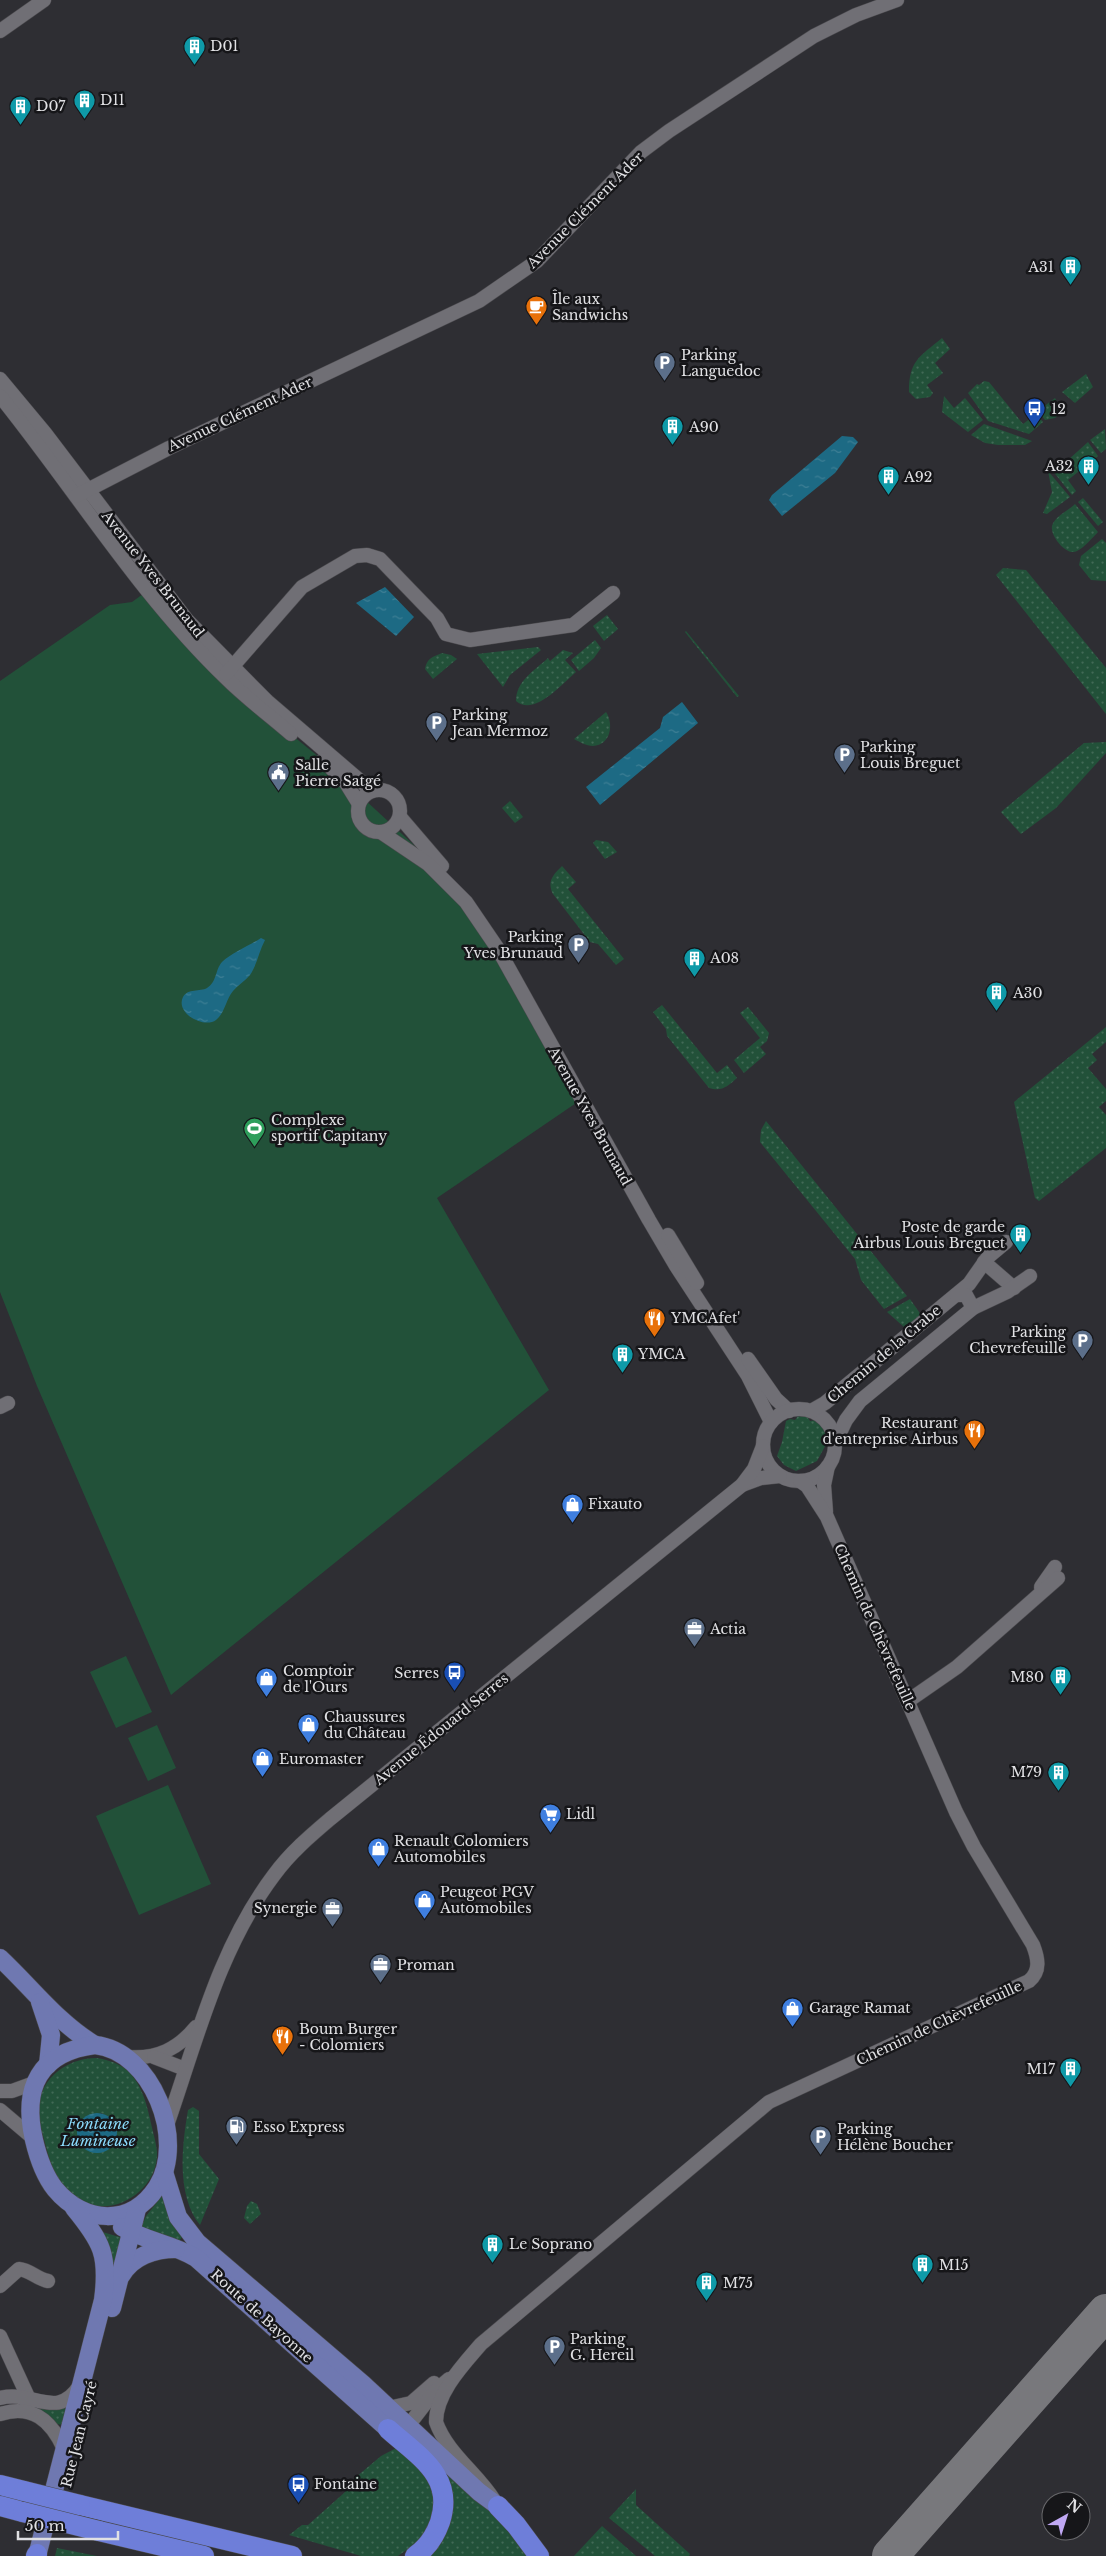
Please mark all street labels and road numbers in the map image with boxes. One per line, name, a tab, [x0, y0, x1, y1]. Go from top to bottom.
street label: Avenue Clément Ader	[522, 148, 647, 273]
street label: Avenue Clément Ader	[164, 372, 315, 456]
street label: Avenue Yves Brunaud	[97, 506, 208, 641]
street label: Avenue Yves Brunaud	[544, 1043, 636, 1189]
street label: Chemin de la Crabe	[824, 1301, 944, 1407]
street label: Chemin de Chèvrefeuille	[830, 1541, 920, 1713]
street label: Avenue Édouard Serres	[369, 1669, 512, 1789]
street label: Chemin de Chèvrefeuille	[853, 1977, 1025, 2069]
street label: Route de Bayonne	[207, 2265, 317, 2367]
street label: Rue Jean Cayré	[57, 2379, 101, 2489]

